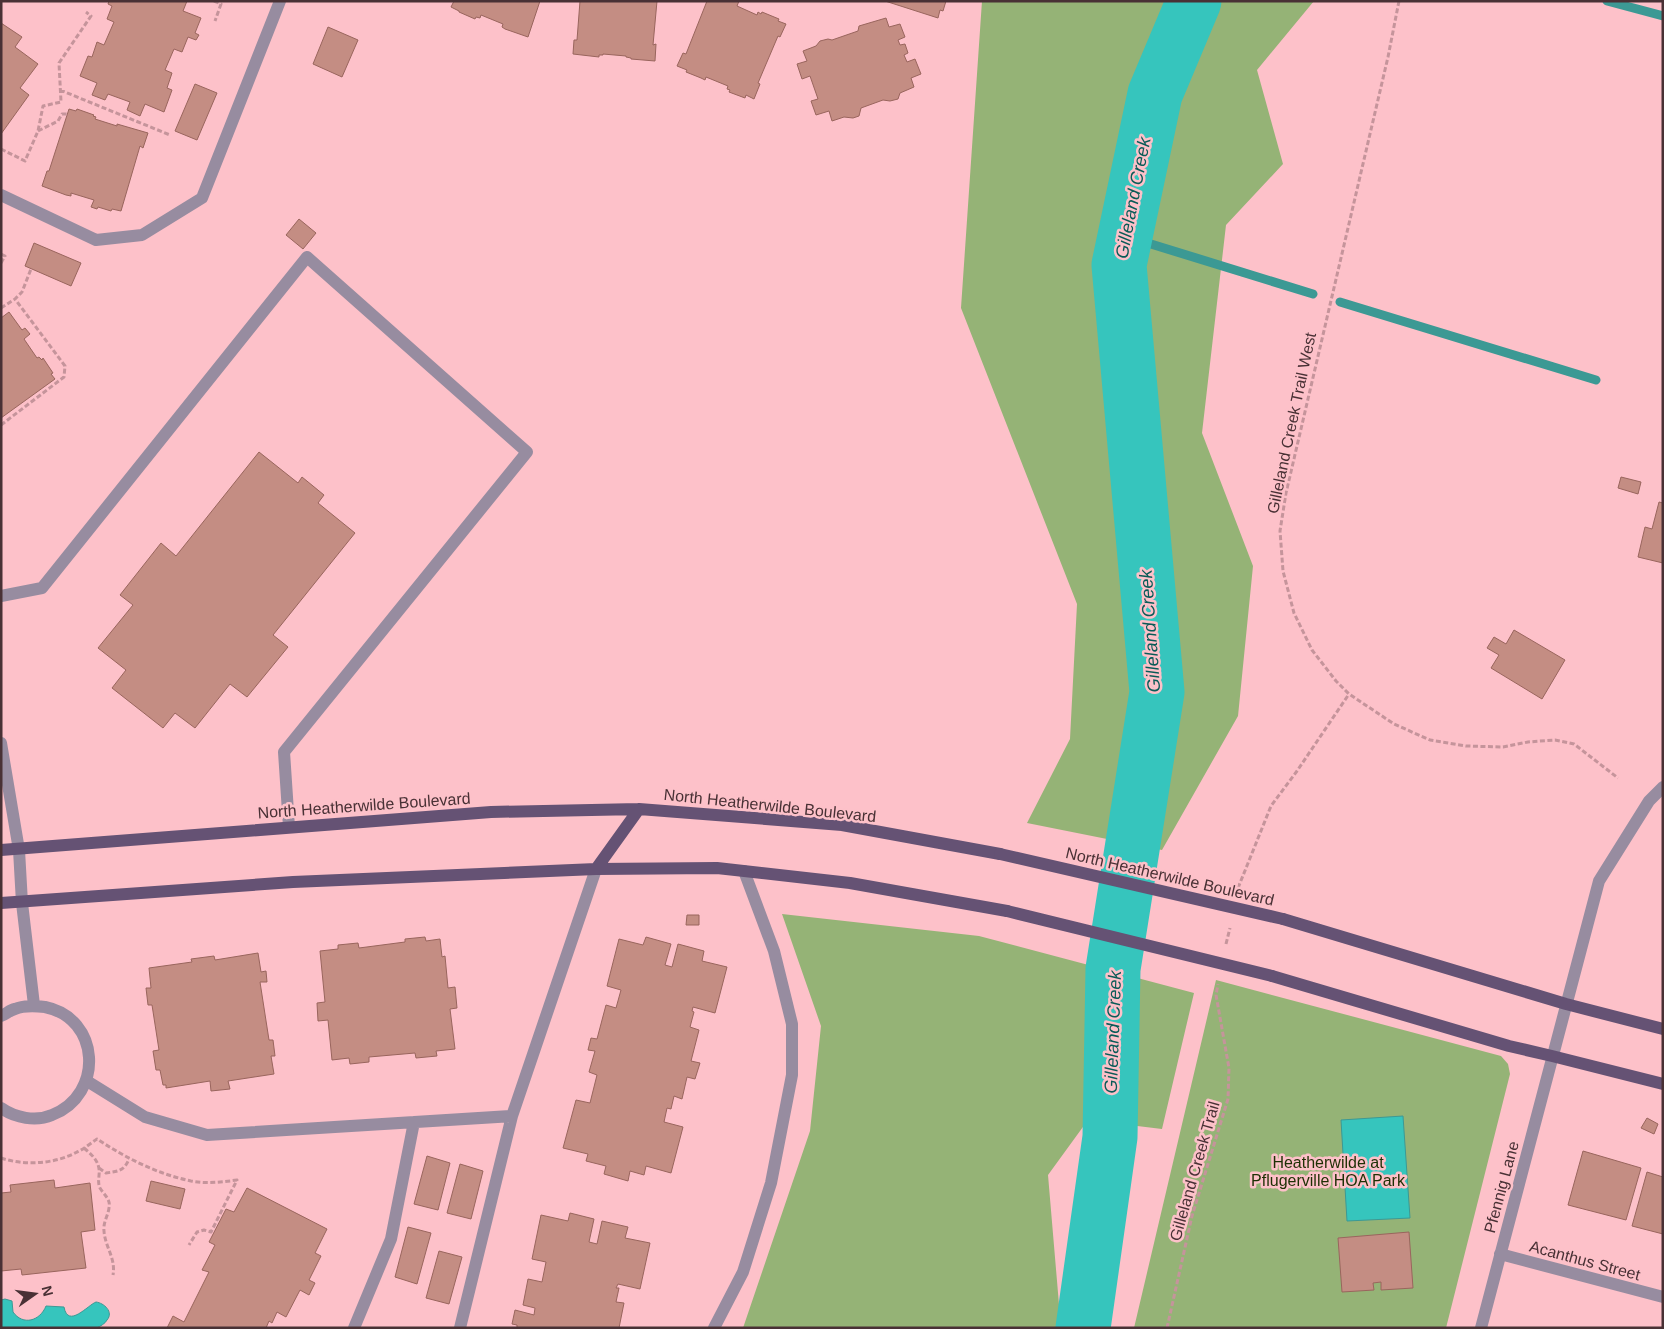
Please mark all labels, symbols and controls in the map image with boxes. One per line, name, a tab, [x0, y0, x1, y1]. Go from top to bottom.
water label: Gilleland Creek	[1111, 135, 1155, 260]
street label: Gilleland Creek Trail West	[1264, 330, 1319, 515]
water label: Gilleland Creek	[1136, 568, 1164, 693]
street label: North Heatherwilde Boulevard	[663, 786, 877, 825]
street label: North Heatherwilde Boulevard	[257, 790, 471, 821]
street label: North Heatherwilde Boulevard	[1064, 844, 1276, 909]
water label: Gilleland Creek	[1101, 969, 1125, 1094]
street label: Gilleland Creek Trail	[1166, 1100, 1223, 1243]
street label: Pfennig Lane	[1481, 1139, 1522, 1235]
park label: Heatherwilde at Pflugerville HOA Park	[1251, 1154, 1406, 1189]
street label: Acanthus Street	[1528, 1238, 1643, 1284]
north arrow	[10, 1269, 60, 1319]
text: N	[39, 1284, 57, 1298]

